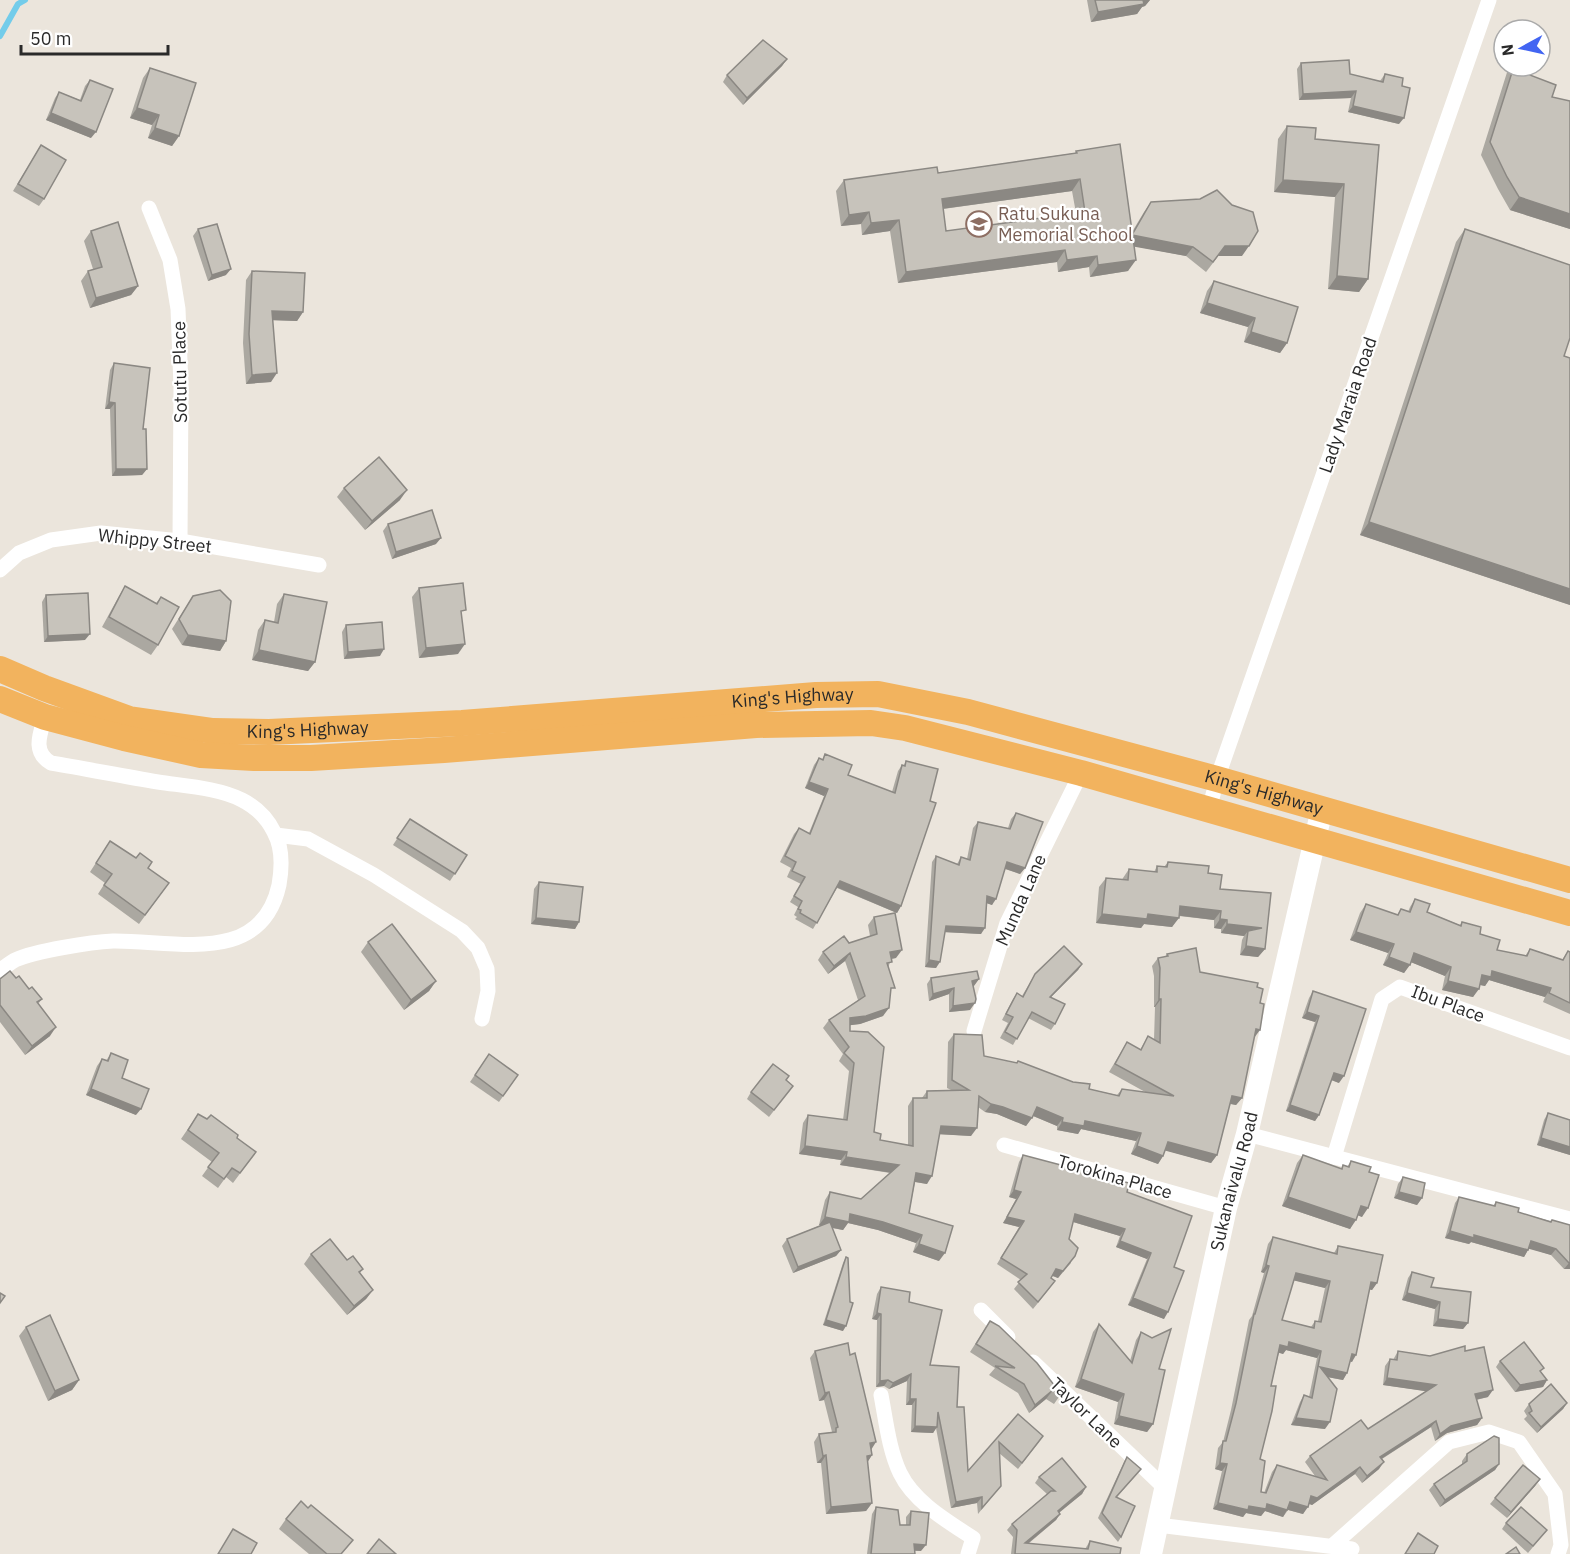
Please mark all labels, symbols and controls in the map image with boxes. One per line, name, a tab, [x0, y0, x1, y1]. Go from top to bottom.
scale bar	[21, 18, 168, 56]
north arrow	[1492, 18, 1552, 78]
text: 50 m	[30, 27, 72, 50]
text: N	[1496, 43, 1518, 57]
place label: Ratu Sukuna Memorial School	[998, 202, 1133, 246]
school or university icon: Ratu Sukuna Memorial School	[964, 209, 994, 239]
street label: Sotutu Place	[167, 321, 192, 423]
street label: Lady Maraia Road	[1313, 334, 1382, 476]
street label: Whippy Street	[97, 523, 213, 558]
street label: King's Highway	[731, 682, 854, 713]
street label: King's Highway	[246, 715, 369, 743]
street label: King's Highway	[1202, 764, 1326, 820]
street label: Munda Lane	[990, 850, 1051, 949]
street label: Ibu Place	[1408, 980, 1488, 1027]
street label: Sukanaivalu Road	[1205, 1109, 1263, 1253]
street label: Torokina Place	[1055, 1149, 1175, 1204]
street label: Taylor Lane	[1045, 1372, 1128, 1453]

